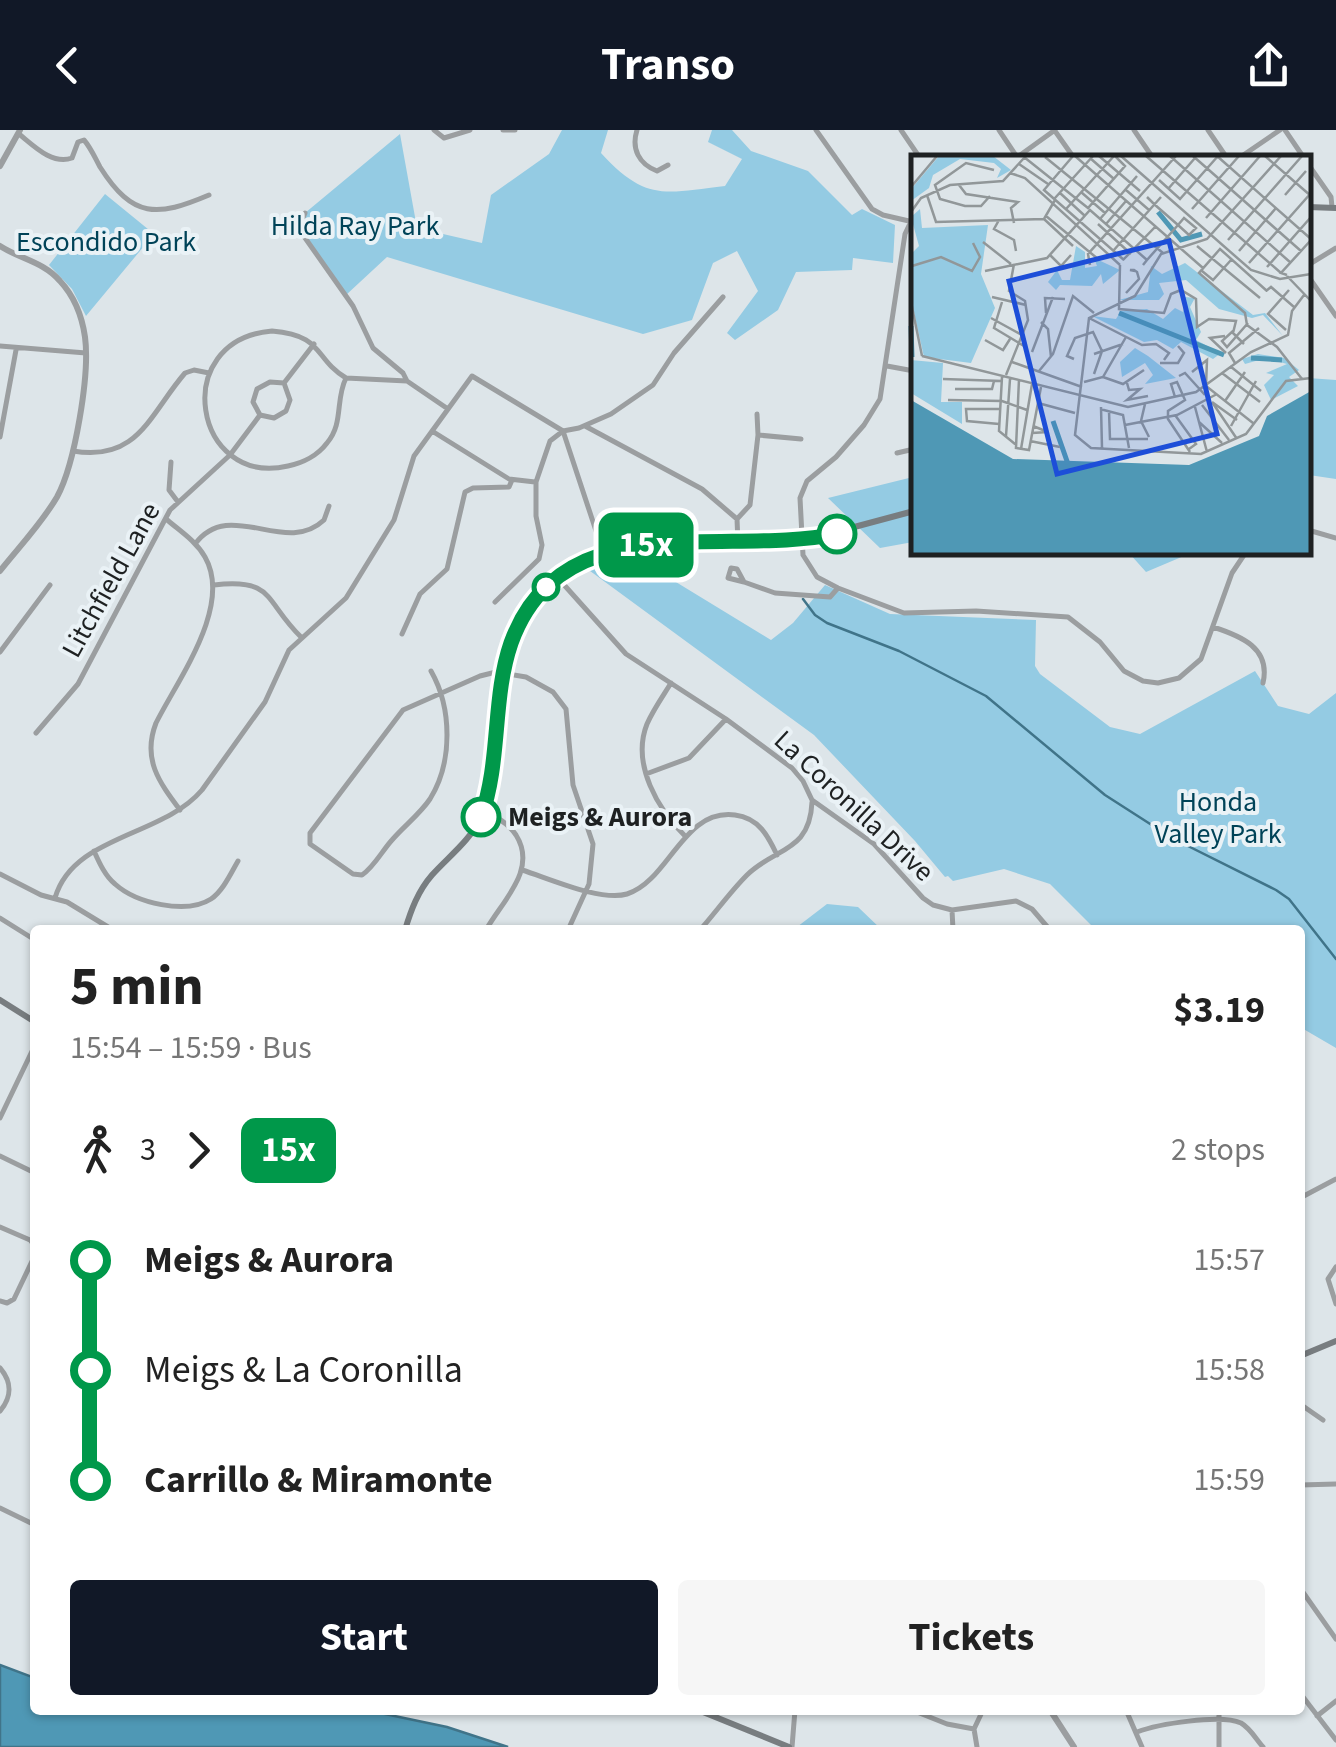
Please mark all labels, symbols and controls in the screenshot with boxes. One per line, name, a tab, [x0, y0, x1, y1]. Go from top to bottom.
text: Transo	[601, 33, 735, 97]
icon: back	[40, 38, 95, 93]
icon: share	[1241, 38, 1296, 93]
inset map	[911, 155, 1311, 555]
park label: Hilda Ray Park	[271, 206, 439, 246]
park label: Escondido Park	[16, 222, 196, 262]
street label: Litchfield Lane	[52, 495, 170, 665]
line badge: 15x	[588, 512, 704, 578]
unlabelled marker	[818, 515, 856, 553]
text: 15x	[619, 520, 673, 570]
unlabelled marker	[533, 574, 559, 600]
street label: La Coronilla Drive	[765, 721, 943, 891]
park label: Honda Valley Park	[1154, 782, 1282, 854]
place label: Meigs & Aurora	[508, 797, 692, 837]
marker: Meigs & Aurora	[462, 798, 500, 836]
text: 5 min	[70, 948, 204, 1026]
text: $3.19	[1173, 983, 1265, 1037]
text: 15:54 – 15:59 · Bus	[70, 1025, 312, 1071]
icon: walk	[70, 1123, 125, 1178]
icon: forward	[171, 1123, 226, 1178]
text: 15x	[261, 1125, 316, 1175]
text: 3	[140, 1127, 156, 1173]
text: 2 stops	[1171, 1127, 1265, 1173]
text: Meigs & Aurora	[144, 1233, 394, 1287]
text: 15:57	[1193, 1237, 1265, 1283]
text: Meigs & La Coronilla	[144, 1343, 463, 1397]
text: 15:58	[1193, 1347, 1265, 1393]
text: Carrillo & Miramonte	[144, 1453, 493, 1507]
text: 15:59	[1193, 1457, 1265, 1503]
button: Start	[70, 1580, 658, 1695]
button: Tickets	[678, 1580, 1265, 1695]

